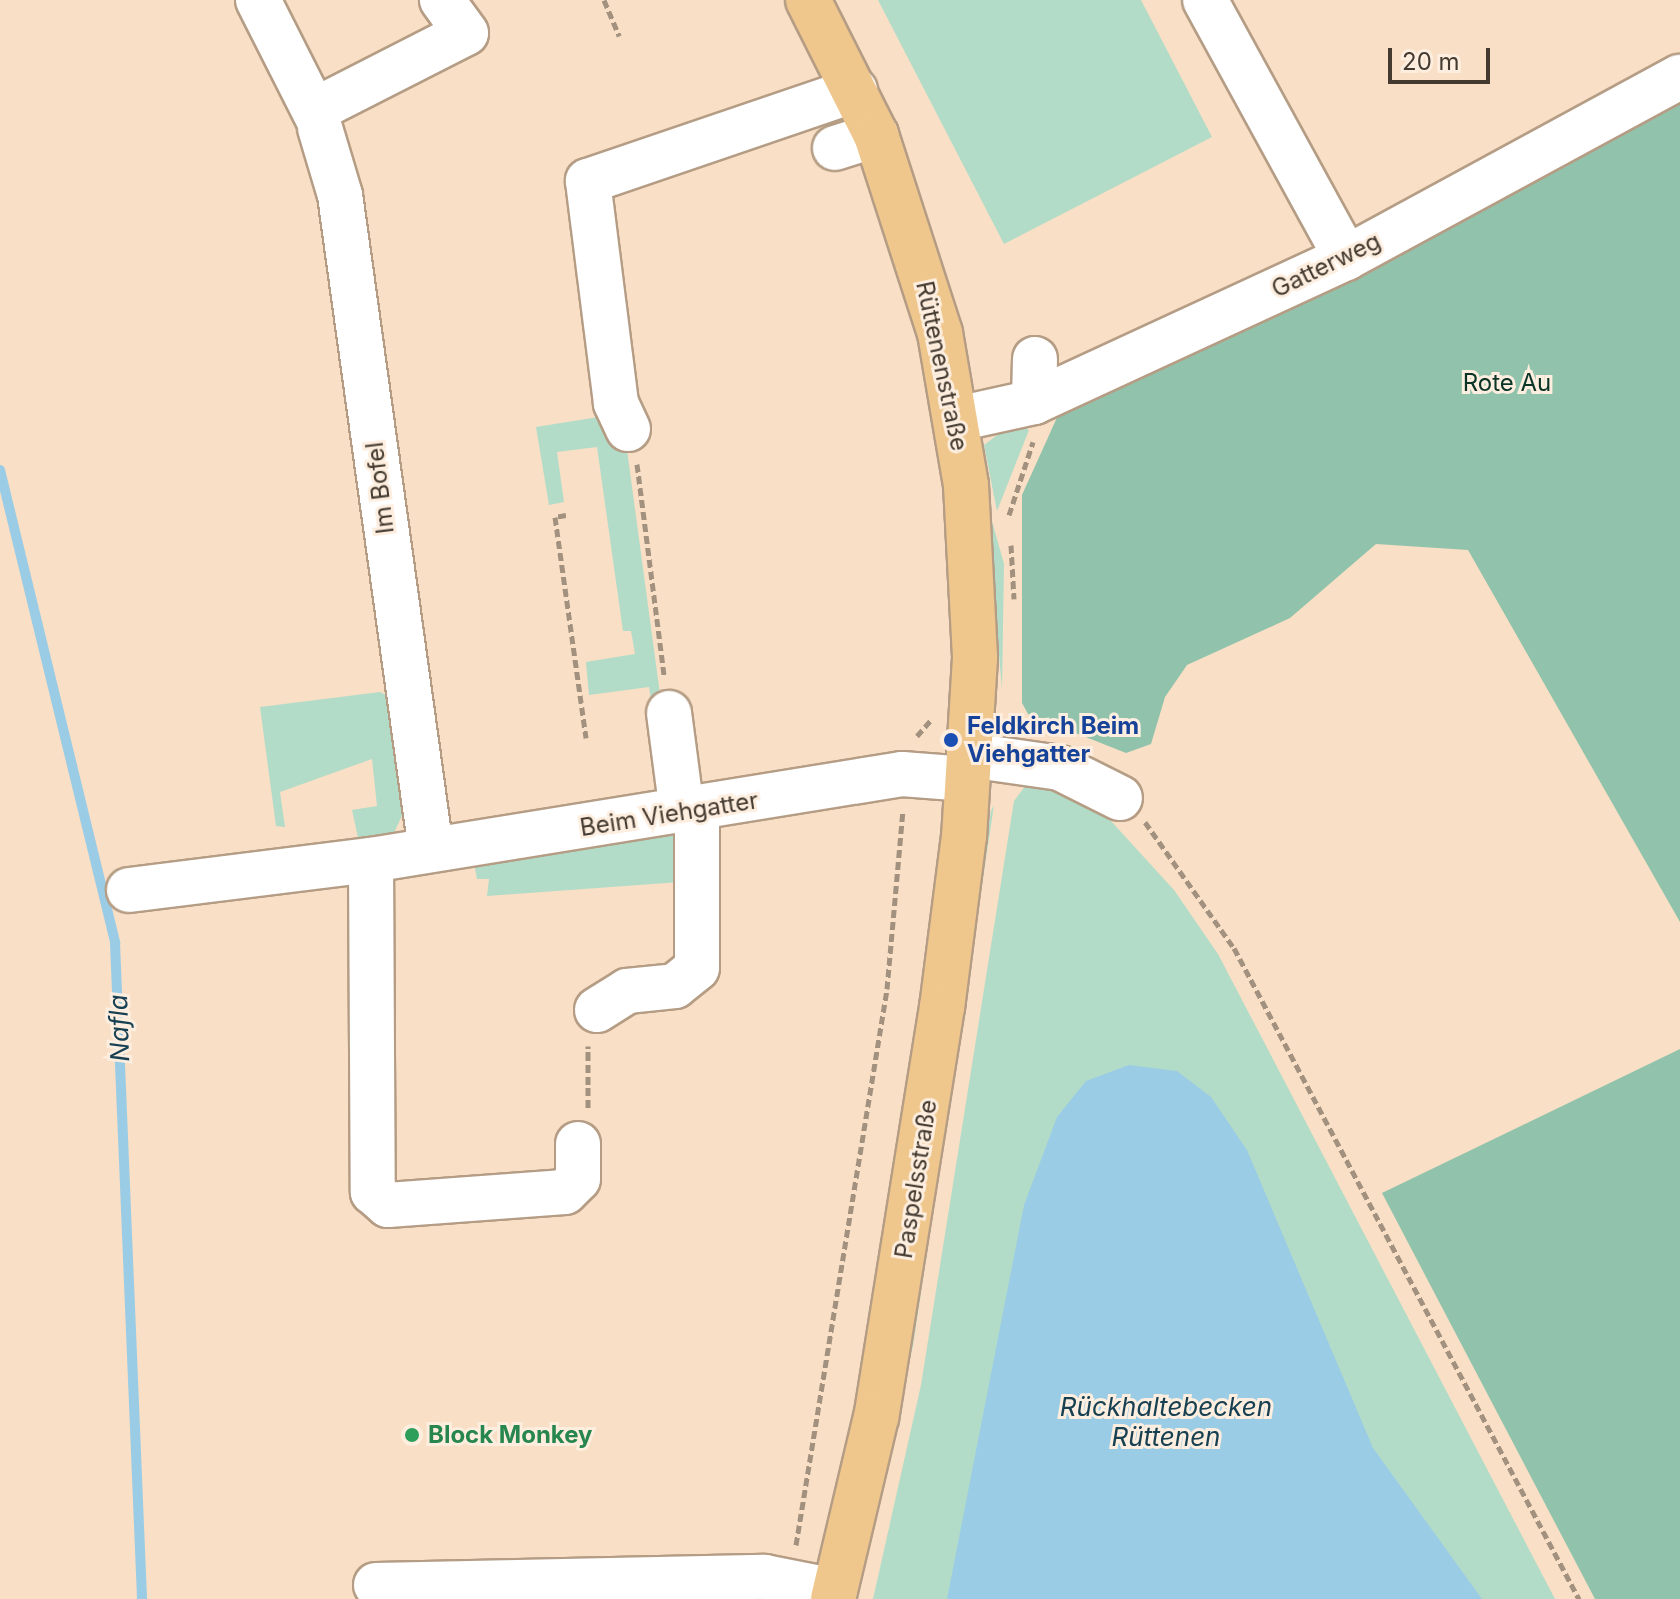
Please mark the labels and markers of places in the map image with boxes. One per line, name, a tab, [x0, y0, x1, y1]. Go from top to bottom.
place label: Feldkirch Beim Viehgatter	[967, 712, 1139, 768]
marker: Feldkirch Beim Viehgatter	[942, 731, 960, 749]
place label: Block Monkey	[428, 1421, 593, 1449]
marker: Block Monkey	[403, 1426, 421, 1444]

